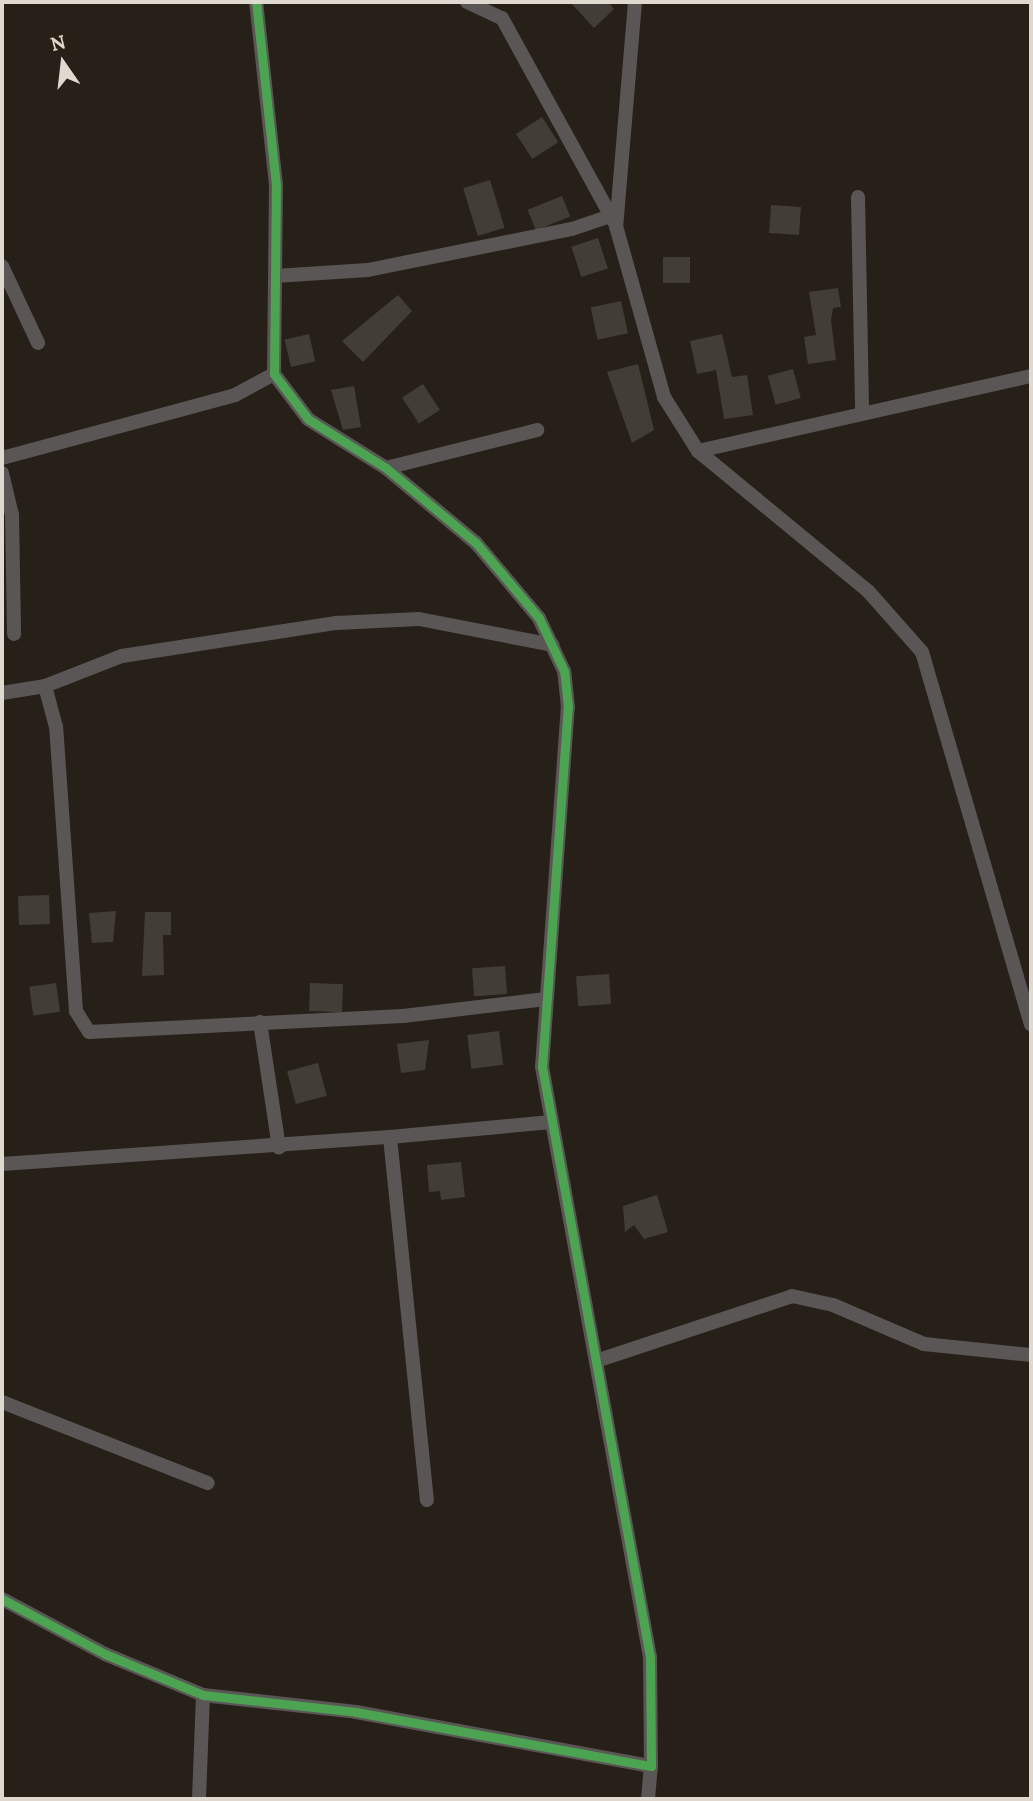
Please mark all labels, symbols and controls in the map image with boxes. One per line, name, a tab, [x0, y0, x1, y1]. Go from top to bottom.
north arrow	[28, 28, 98, 98]
text: N	[48, 29, 68, 56]

